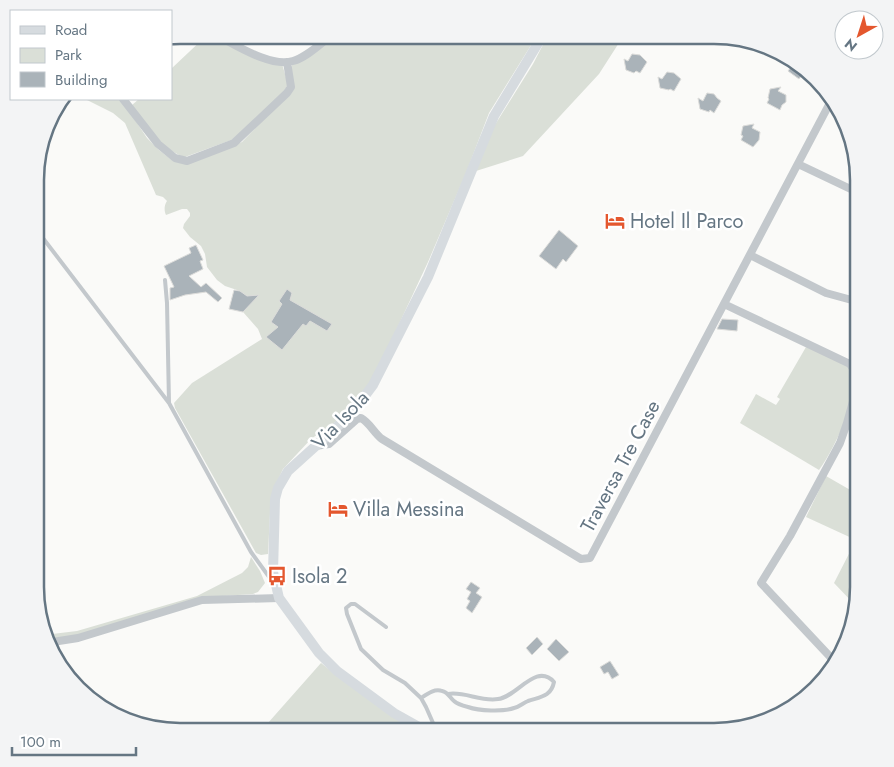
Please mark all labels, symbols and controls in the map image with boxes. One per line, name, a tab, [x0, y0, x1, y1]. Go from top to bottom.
legend	[10, 10, 172, 100]
north arrow	[834, 10, 884, 60]
text: Road	[55, 19, 87, 41]
text: N	[840, 34, 861, 56]
text: Park	[55, 44, 82, 66]
text: Building	[55, 69, 107, 91]
place label: Hotel Il Parco	[630, 207, 744, 236]
hotel icon: Hotel Il Parco	[604, 210, 626, 232]
street label: Via Isola	[305, 384, 376, 456]
street label: Traversa Tre Case	[573, 395, 667, 537]
place label: Villa Messina	[353, 495, 464, 524]
hotel icon: Villa Messina	[327, 498, 349, 520]
place label: Isola 2	[292, 562, 347, 591]
bus stop icon: Isola 2	[266, 565, 288, 587]
scale bar	[12, 724, 136, 756]
text: 100 m	[20, 731, 61, 753]

